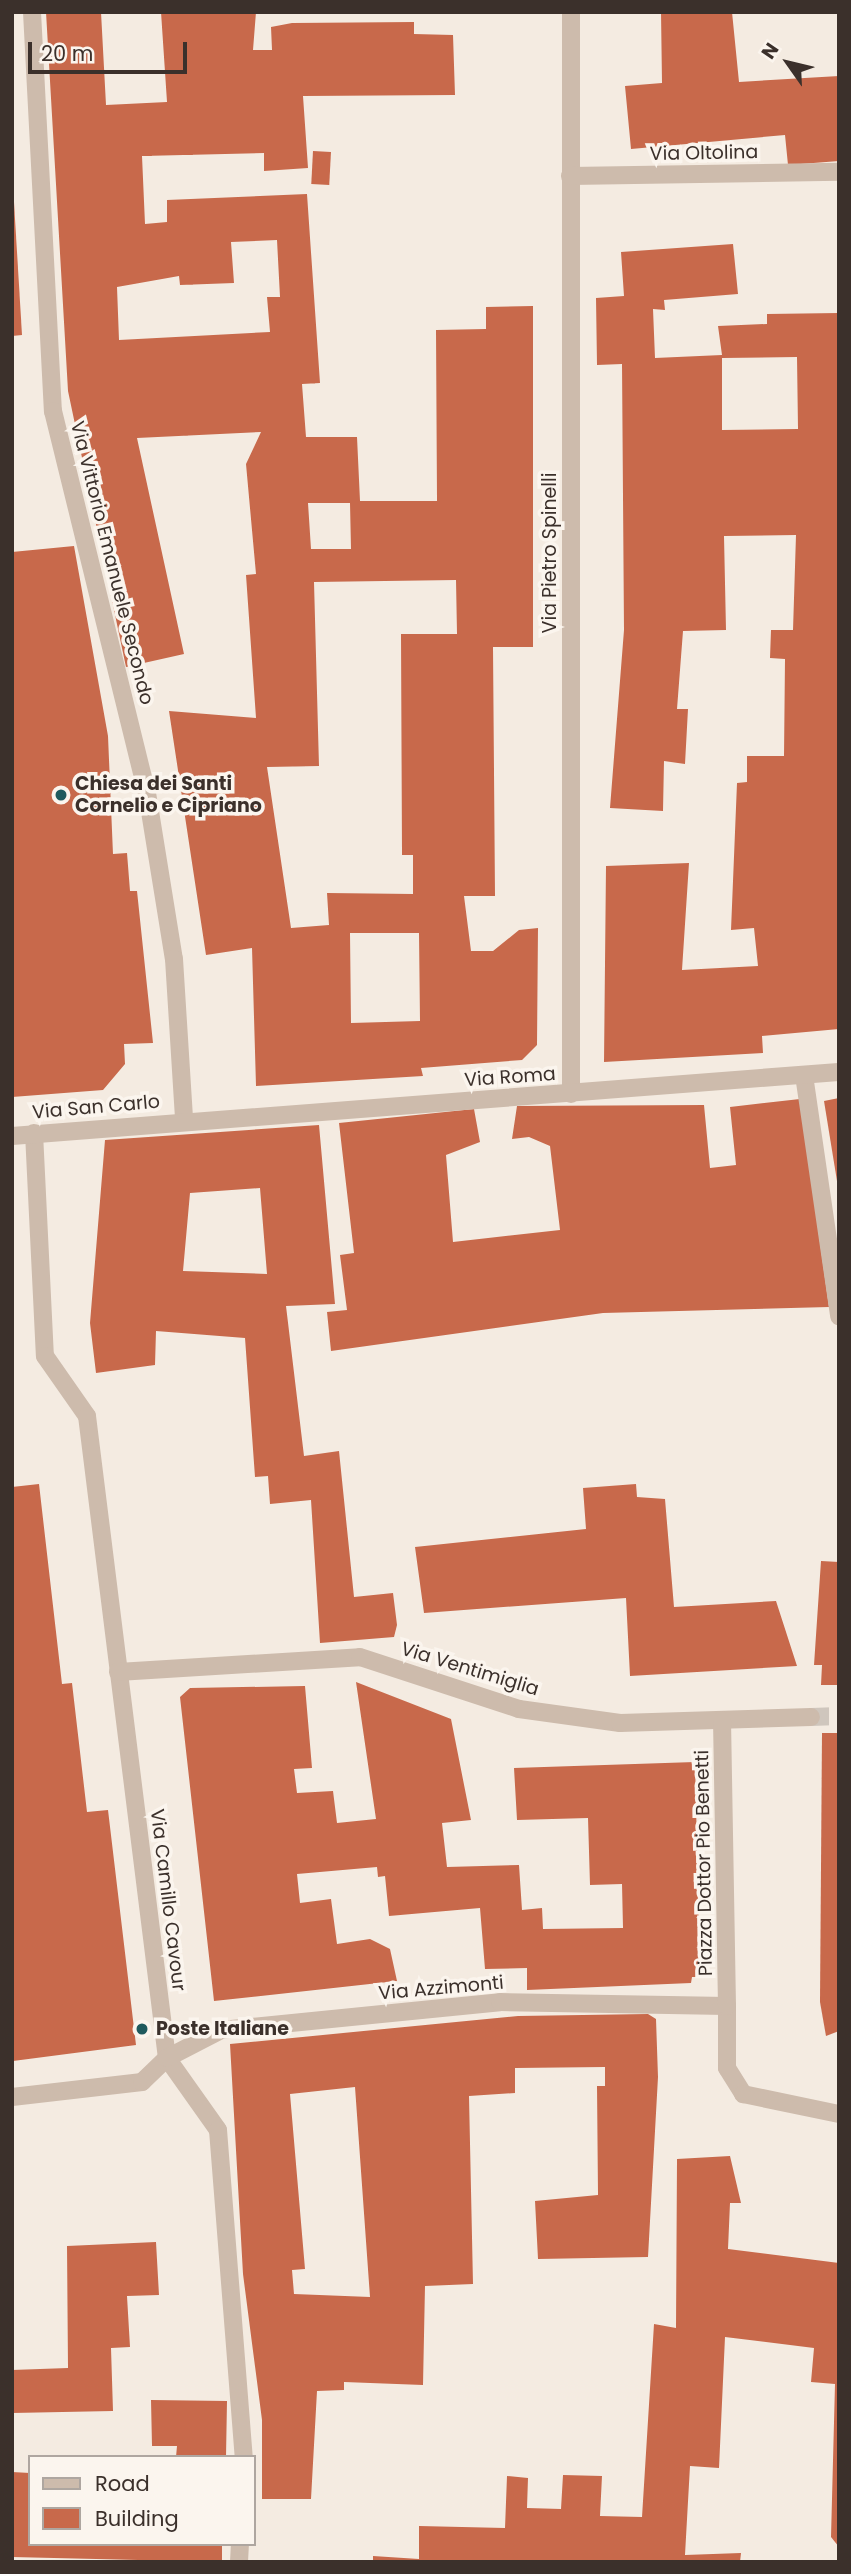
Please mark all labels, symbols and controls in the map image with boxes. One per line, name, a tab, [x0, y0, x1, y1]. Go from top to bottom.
scale bar	[32, 28, 191, 72]
north arrow	[753, 28, 823, 98]
text: N	[755, 38, 785, 64]
text: 20 m	[41, 39, 94, 68]
street label: Via Oltolina	[650, 141, 758, 165]
street label: Via Vittorio Emanuele Secondo	[66, 419, 158, 707]
street label: Via Pietro Spinelli	[539, 473, 561, 633]
place label: Chiesa dei Santi Cornelio e Cipriano	[75, 773, 262, 817]
marker: Chiesa dei Santi Cornelio e Cipriano	[53, 787, 69, 803]
street label: Via Roma	[464, 1062, 556, 1092]
street label: Via San Carlo	[31, 1090, 161, 1124]
street label: Via Ventimiglia	[398, 1637, 542, 1701]
street label: Piazza Dottor Pio Benetti	[691, 1750, 717, 1976]
street label: Via Camillo Cavour	[146, 1808, 190, 1992]
street label: Via Azzimonti	[377, 1971, 505, 2005]
place label: Poste Italiane	[156, 2018, 289, 2040]
marker: Poste Italiane	[134, 2021, 150, 2037]
legend	[28, 2455, 256, 2546]
text: Road	[95, 2469, 150, 2498]
text: Building	[95, 2504, 179, 2533]

